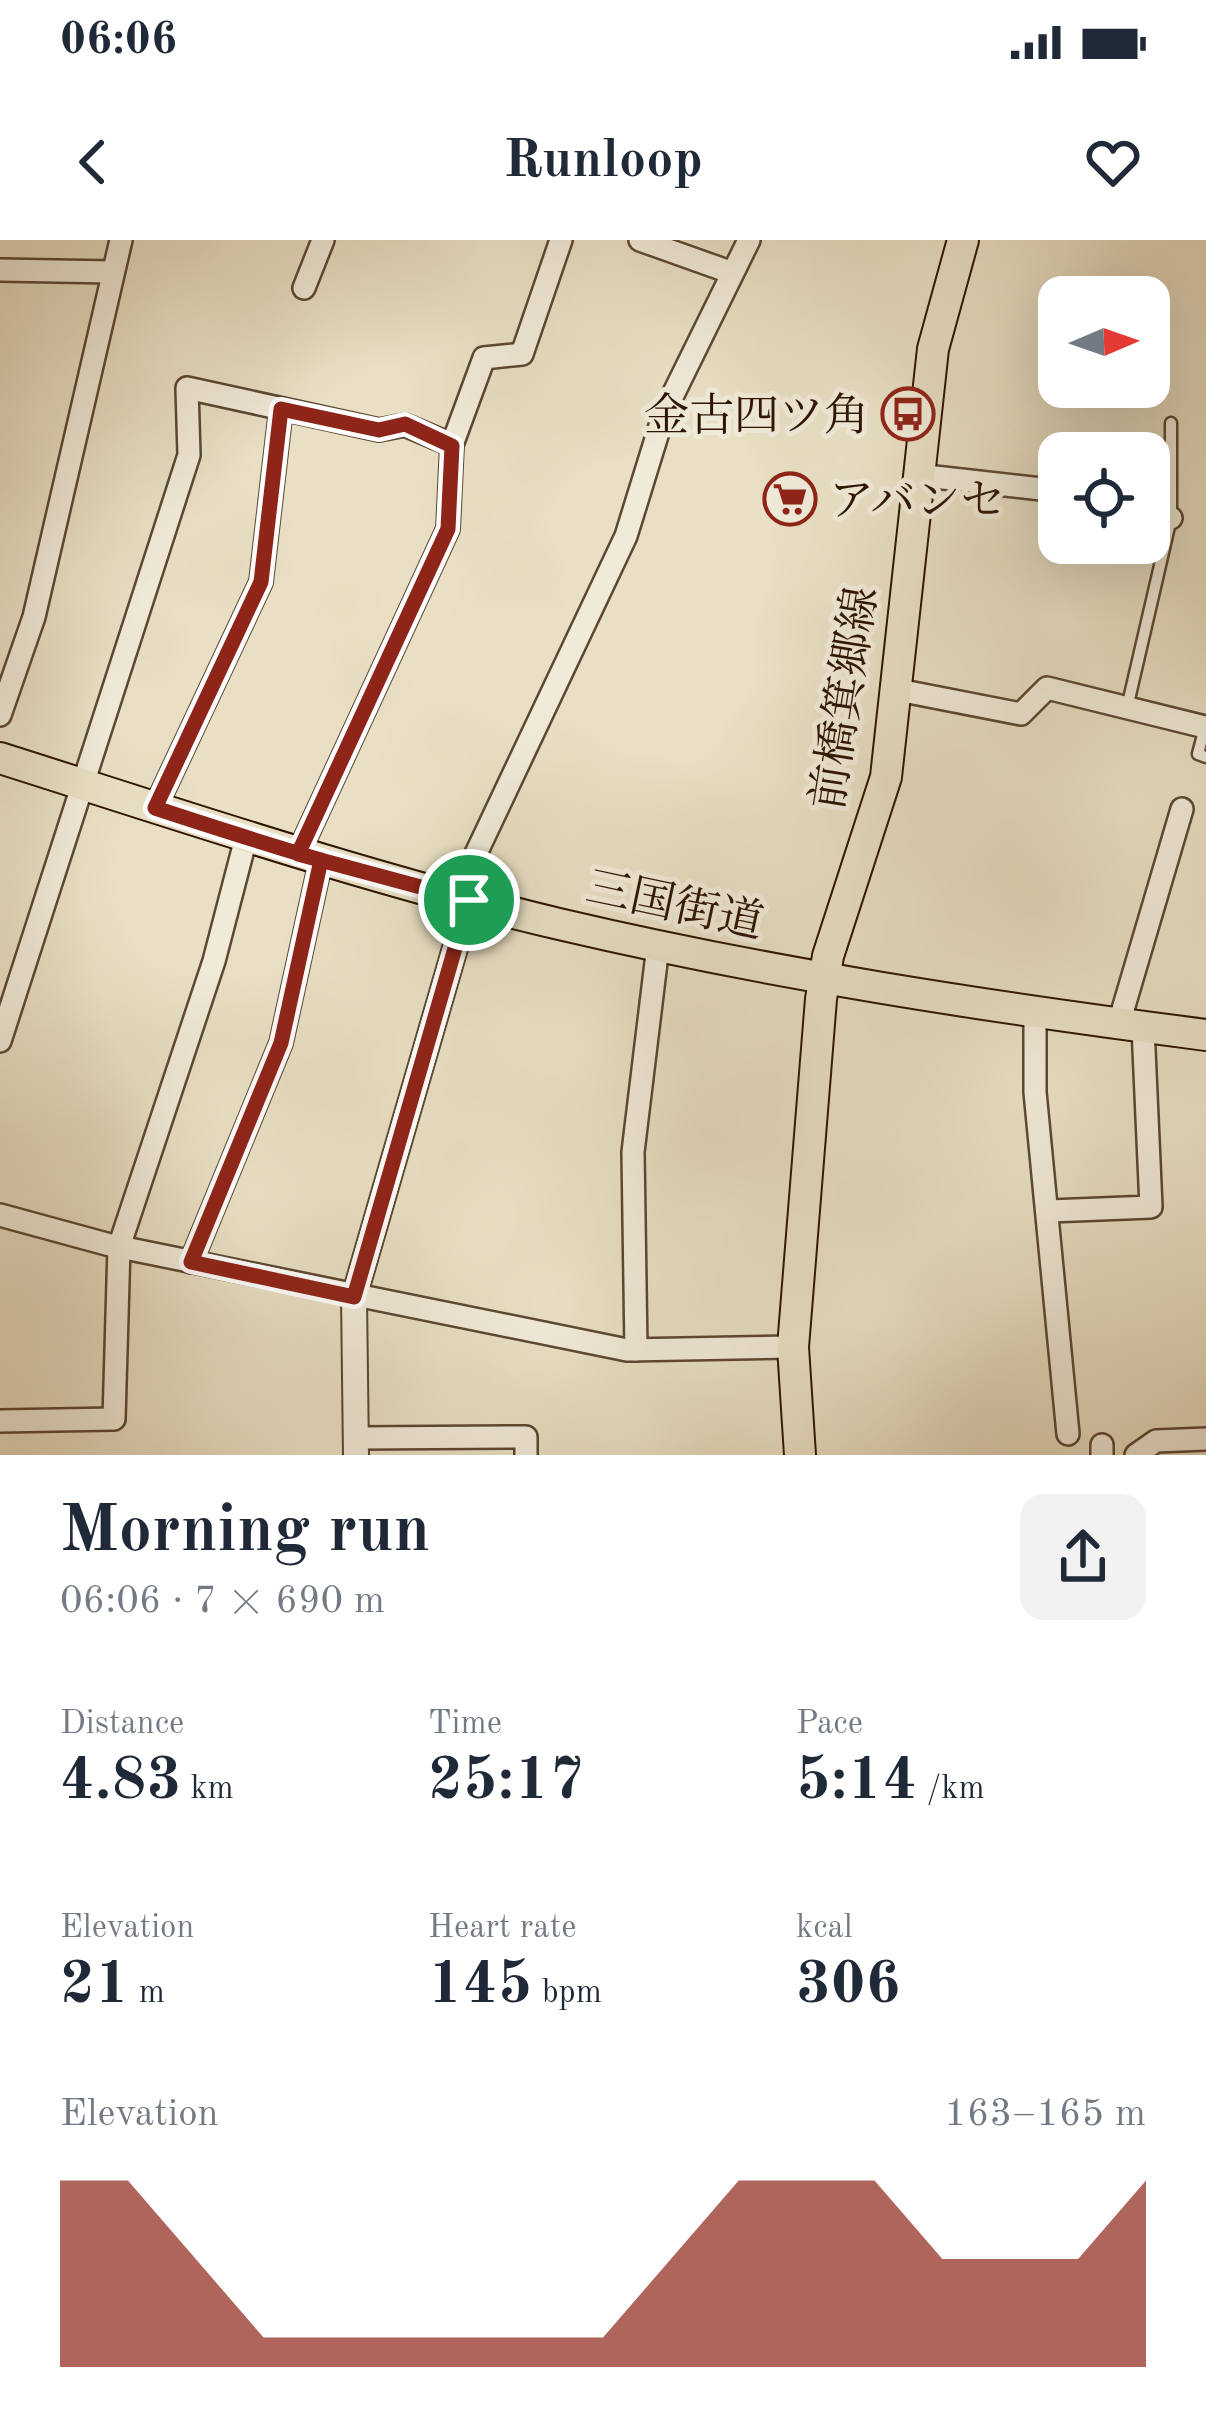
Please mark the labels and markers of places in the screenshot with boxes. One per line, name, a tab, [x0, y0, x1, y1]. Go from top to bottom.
bus stop icon: 金古四ツ角	[880, 386, 936, 442]
place label: 金古四ツ角	[644, 392, 869, 441]
supermarket icon: アバンセ	[762, 471, 818, 527]
place label: アバンセ	[829, 481, 1005, 526]
pin	[418, 849, 520, 951]

